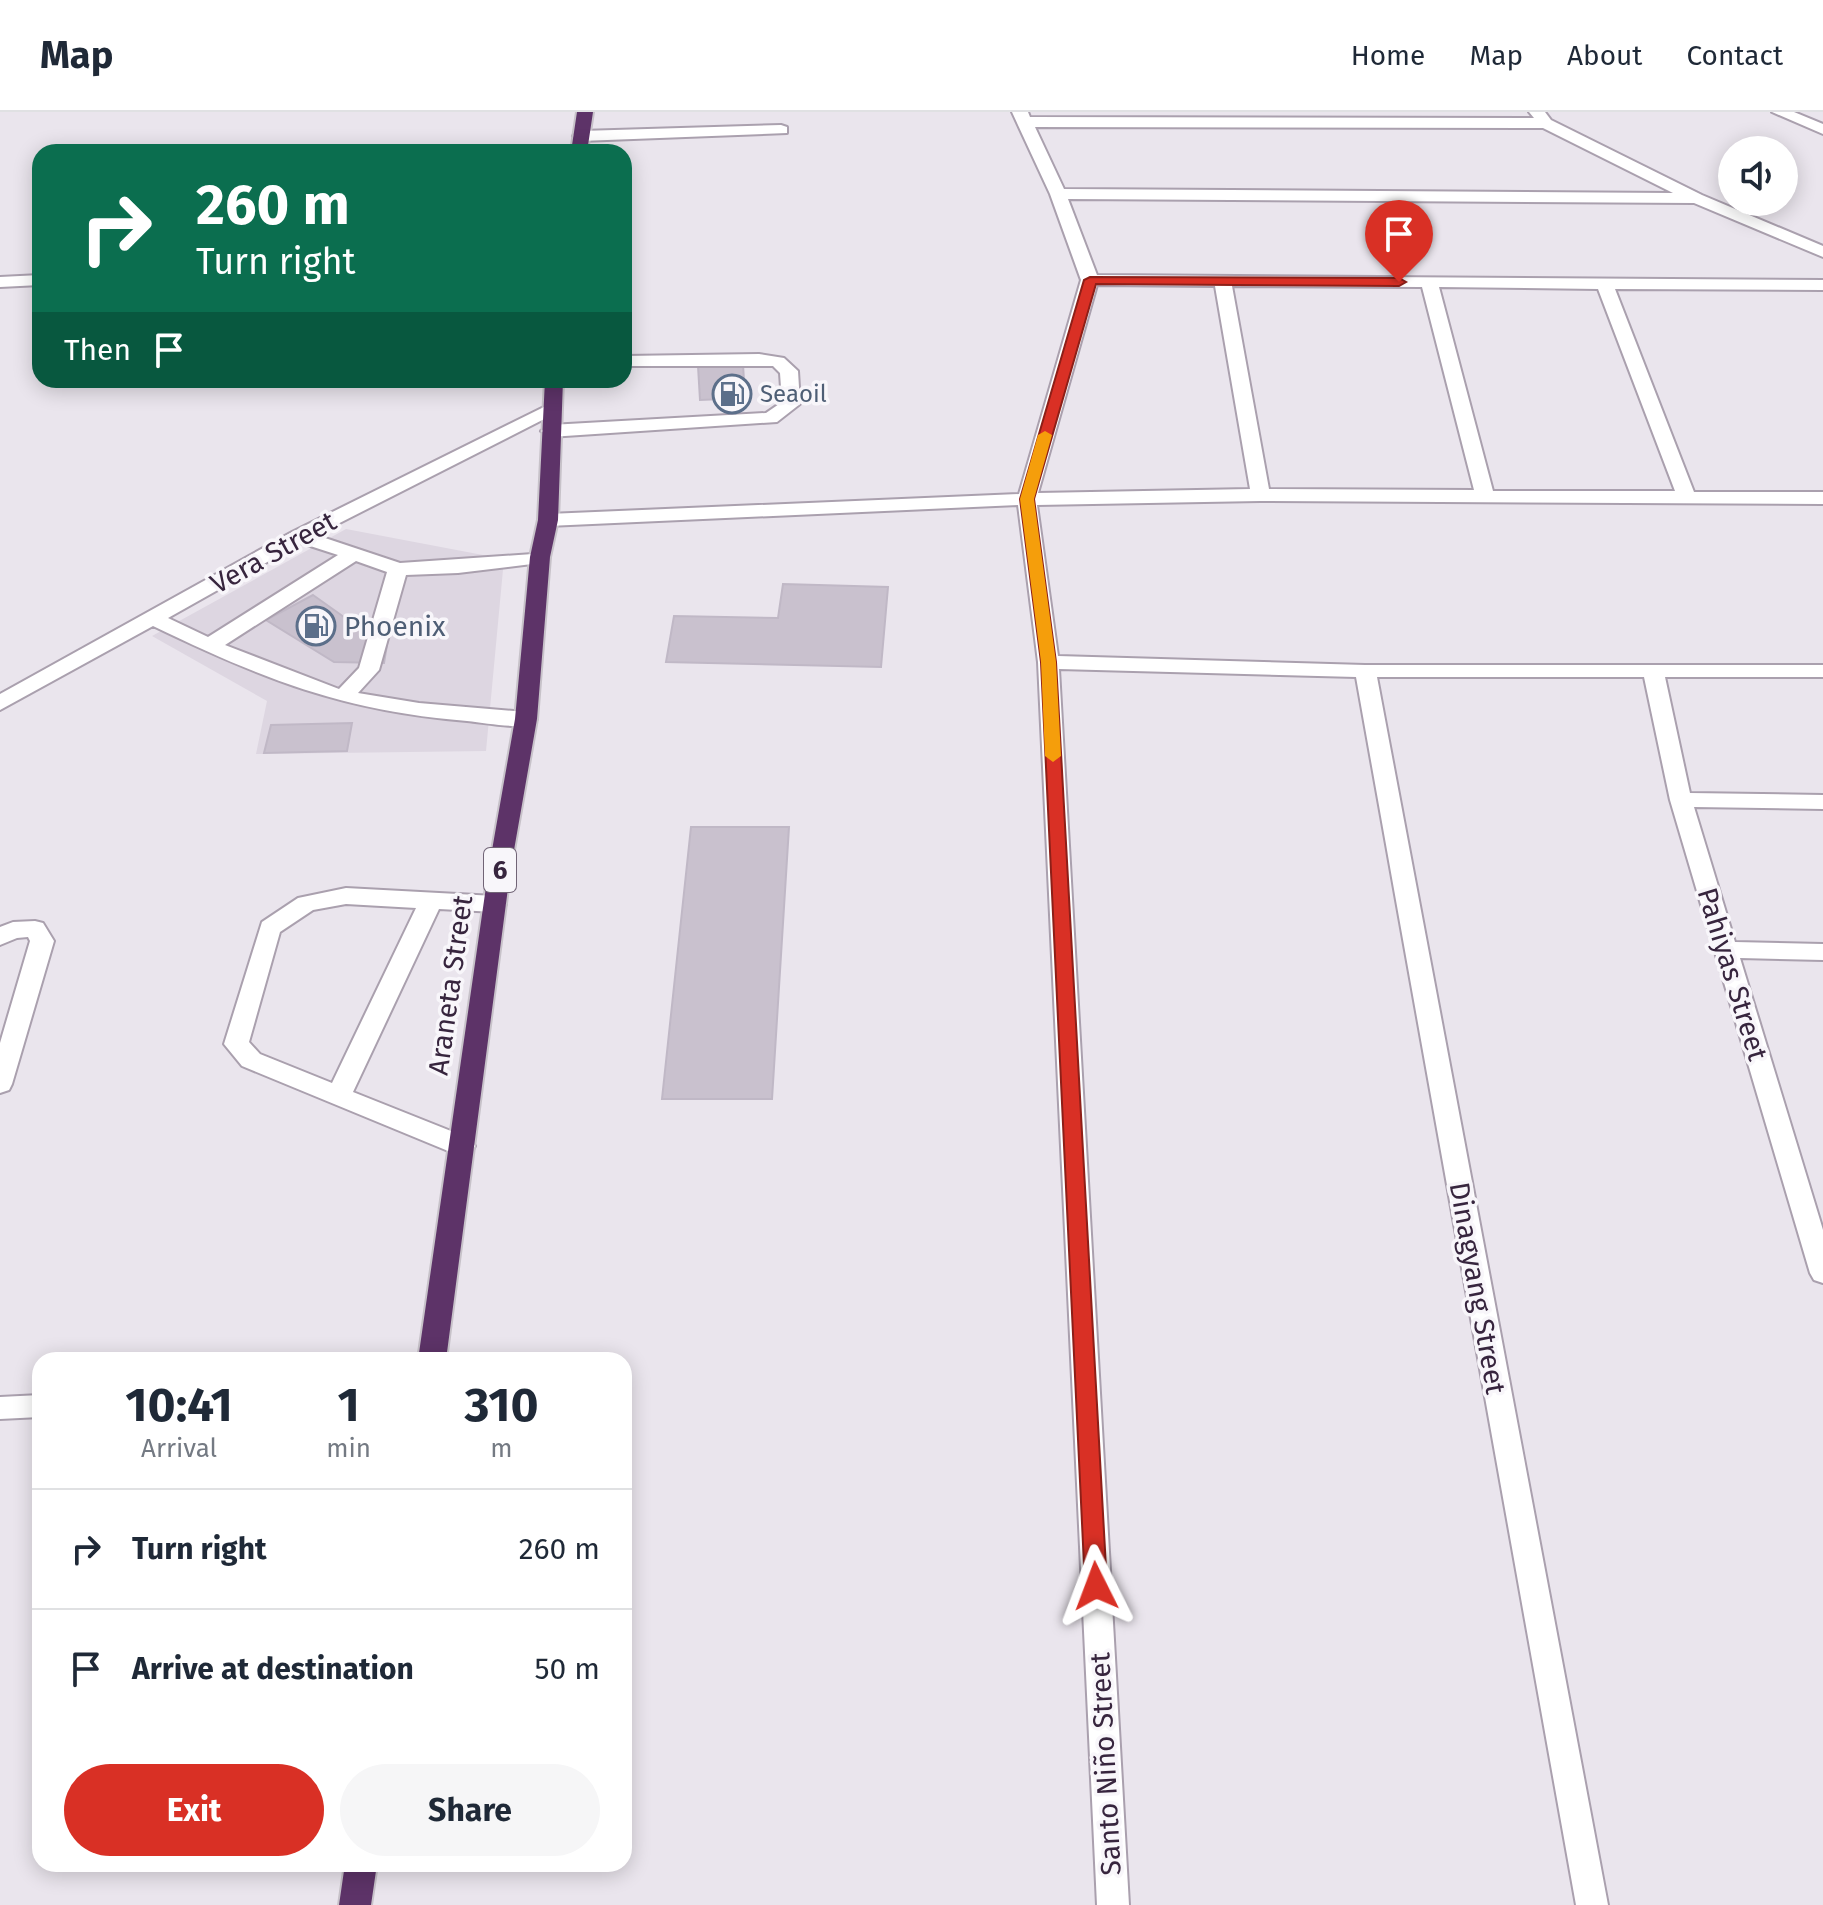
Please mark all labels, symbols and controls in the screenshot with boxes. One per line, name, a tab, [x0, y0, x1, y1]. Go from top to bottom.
text: Map	[40, 32, 113, 78]
text: Home	[1351, 39, 1425, 72]
text: Map	[1469, 39, 1523, 72]
text: About	[1567, 39, 1642, 72]
text: Contact	[1686, 39, 1783, 72]
map controls	[1718, 136, 1798, 216]
button: sound	[1718, 136, 1798, 216]
text: 260 m	[196, 172, 350, 239]
icon: right	[64, 176, 168, 280]
pin	[1365, 200, 1433, 282]
icon: arrive	[1377, 212, 1421, 256]
text: Turn right	[196, 240, 356, 284]
icon: arrive	[147, 328, 191, 372]
text: Then	[64, 332, 131, 368]
fuel station icon: Seaoil	[711, 373, 753, 415]
place label: Seaoil	[760, 380, 827, 408]
street label: Vera Street	[205, 504, 343, 600]
fuel station icon: Phoenix	[295, 605, 337, 647]
place label: Phoenix	[344, 610, 446, 643]
road number: 6	[484, 848, 516, 892]
street label: Pahiyas Street	[1691, 884, 1775, 1065]
street label: Araneta Street	[422, 892, 480, 1077]
street label: Dinagyang Street	[1443, 1179, 1513, 1398]
text: 10:41	[125, 1376, 233, 1434]
text: 1	[337, 1376, 360, 1434]
text: 310	[464, 1376, 539, 1434]
text: Arrival	[141, 1433, 217, 1464]
text: min	[326, 1433, 371, 1464]
text: m	[490, 1433, 513, 1464]
icon: right	[64, 1527, 108, 1571]
text: Turn right	[132, 1531, 267, 1567]
text: 260 m	[519, 1531, 600, 1567]
position arrow	[1054, 1544, 1138, 1628]
icon: arrive	[64, 1647, 108, 1691]
text: Arrive at destination	[132, 1651, 414, 1687]
text: 50 m	[535, 1651, 600, 1687]
street label: Santo Niño Street	[1083, 1651, 1128, 1876]
button: Exit	[64, 1764, 324, 1856]
button: Share	[340, 1764, 600, 1856]

